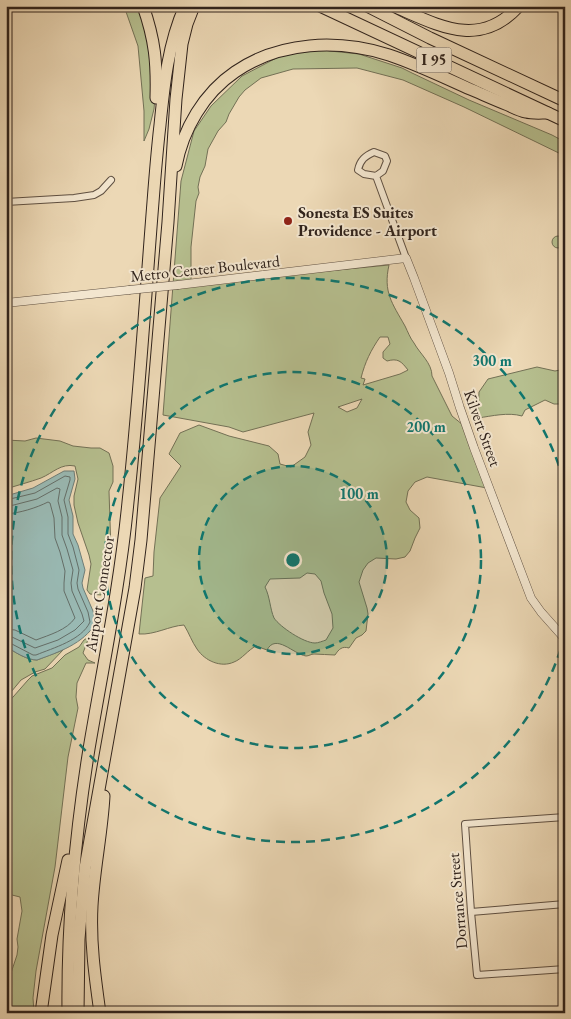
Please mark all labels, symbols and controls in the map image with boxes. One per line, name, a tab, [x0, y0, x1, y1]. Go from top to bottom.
road number: I 95	[416, 48, 452, 72]
place label: Sonesta ES Suites Providence - Airport	[298, 202, 437, 241]
marker: Sonesta ES Suites Providence - Airport	[282, 215, 294, 227]
street label: Metro Center Boulevard	[129, 250, 282, 287]
text: 300 m	[472, 351, 512, 370]
street label: Kilvert Street	[459, 387, 506, 469]
text: 200 m	[406, 417, 446, 436]
text: 100 m	[339, 484, 379, 503]
street label: Airport Connector	[80, 534, 119, 655]
centre of rings	[284, 551, 302, 569]
street label: Dorrance Street	[443, 852, 472, 950]

